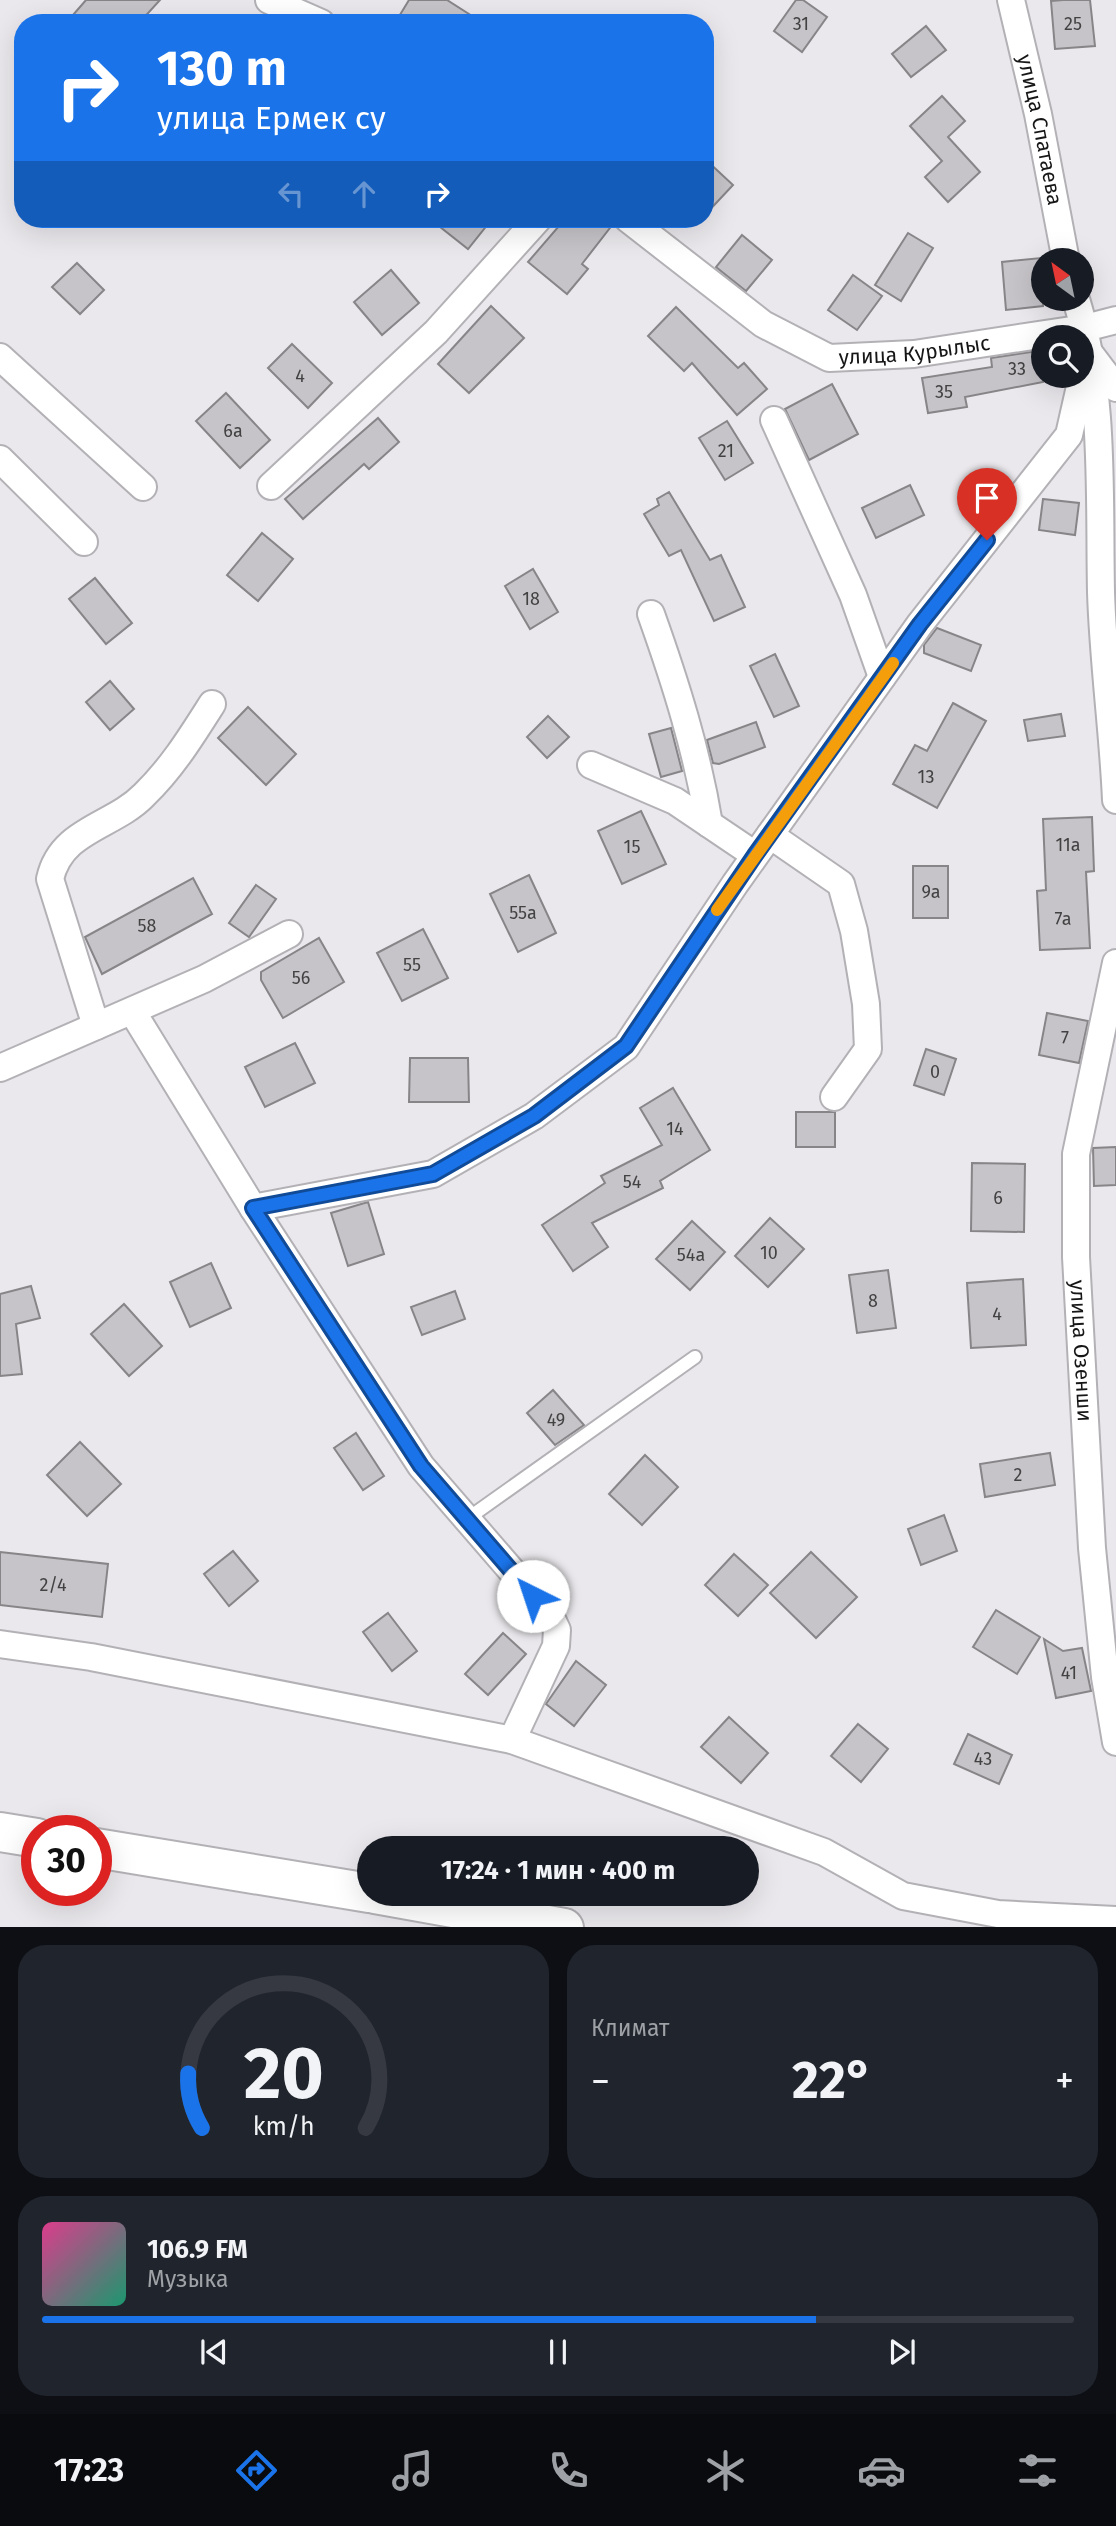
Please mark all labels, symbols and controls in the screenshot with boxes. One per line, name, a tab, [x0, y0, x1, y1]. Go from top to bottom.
house number: 31	[793, 13, 809, 35]
house number: 25	[1064, 13, 1082, 35]
text: 130 m	[157, 39, 287, 98]
icon: right	[42, 42, 133, 133]
street label: улица Спатаева	[1011, 52, 1068, 207]
text: улица Ермек су	[157, 99, 386, 137]
icon: left	[272, 175, 310, 213]
icon: ahead	[345, 175, 383, 213]
icon: right	[418, 175, 456, 213]
north arrow	[1031, 248, 1094, 312]
map controls	[1031, 248, 1094, 388]
button: search	[1031, 325, 1094, 388]
street label: улица Курылыс	[838, 330, 992, 371]
house number: 33	[1008, 358, 1026, 380]
house number: 4	[295, 365, 305, 387]
house number: 35	[935, 381, 953, 403]
house number: 6а	[223, 420, 243, 442]
house number: 21	[718, 440, 734, 462]
pin	[957, 468, 1017, 540]
icon: arrive	[968, 479, 1006, 517]
house number: 18	[522, 588, 540, 610]
house number: 13	[918, 766, 934, 788]
house number: 11а	[1055, 834, 1081, 856]
house number: 15	[624, 836, 640, 858]
house number: 9а	[921, 881, 941, 903]
house number: 55а	[509, 902, 537, 924]
house number: 7а	[1054, 908, 1072, 930]
house number: 58	[138, 915, 157, 937]
house number: 55	[403, 954, 421, 976]
house number: 56	[292, 967, 310, 989]
house number: 7	[1061, 1027, 1069, 1049]
house number: 0	[930, 1061, 940, 1083]
house number: 14	[666, 1118, 684, 1140]
house number: 54	[623, 1171, 642, 1193]
house number: 6	[993, 1187, 1003, 1209]
house number: 10	[760, 1242, 778, 1264]
house number: 54а	[677, 1244, 705, 1266]
street label: улица Озенши	[1064, 1279, 1098, 1422]
house number: 8	[868, 1290, 878, 1312]
house number: 4	[992, 1303, 1002, 1325]
house number: 49	[547, 1409, 565, 1431]
house number: 2	[1014, 1464, 1023, 1486]
position arrow	[496, 1559, 570, 1633]
house number: 2/4	[40, 1574, 67, 1596]
house number: 41	[1061, 1662, 1077, 1684]
house number: 43	[974, 1748, 992, 1770]
speed limit sign: 30	[21, 1815, 112, 1906]
text: 17:24 · 1 мин · 400 m	[441, 1855, 675, 1886]
text: Климат	[591, 2014, 669, 2042]
text: 20	[243, 2030, 324, 2117]
text: 22°	[792, 2049, 873, 2112]
text: −	[591, 2058, 610, 2104]
text: +	[1055, 2058, 1074, 2104]
text: km/h	[253, 2111, 314, 2141]
text: 106.9 FM	[147, 2234, 248, 2265]
text: Музыка	[147, 2265, 228, 2293]
icon: previous	[195, 2333, 233, 2371]
icon: pause	[539, 2333, 577, 2371]
icon: next	[883, 2333, 921, 2371]
icon: directions	[232, 2446, 281, 2495]
icon: music	[388, 2446, 437, 2495]
icon: phone	[544, 2446, 593, 2495]
icon: climate	[701, 2446, 750, 2495]
icon: car	[857, 2446, 906, 2495]
icon: filters	[1013, 2446, 1062, 2495]
text: 17:23	[54, 2451, 124, 2489]

